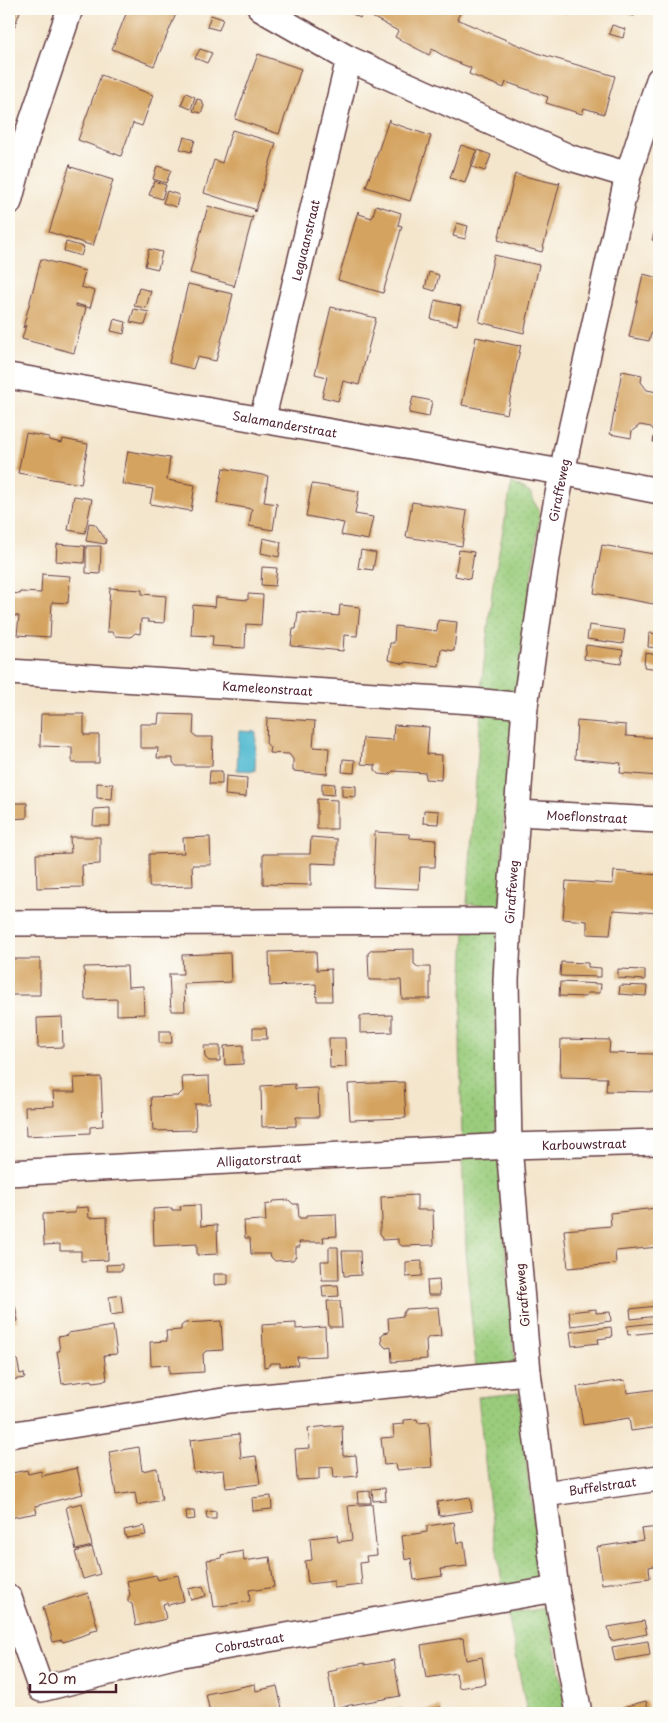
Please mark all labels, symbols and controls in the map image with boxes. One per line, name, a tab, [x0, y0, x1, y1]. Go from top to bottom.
street label: Leguaanstraat	[287, 198, 324, 283]
street label: Salamanderstraat	[231, 406, 339, 442]
street label: Giraffeweg	[544, 457, 574, 523]
street label: Kameleonstraat	[222, 676, 313, 700]
street label: Moeflonstraat	[546, 806, 628, 827]
street label: Giraffeweg	[500, 859, 523, 924]
street label: Karbouwstraat	[542, 1134, 627, 1154]
street label: Alligatorstraat	[216, 1148, 302, 1171]
street label: Giraffeweg	[510, 1262, 534, 1328]
street label: Buffelstraat	[567, 1472, 637, 1499]
street label: Cobrastraat	[213, 1628, 285, 1657]
scale bar	[30, 1662, 116, 1694]
text: 20 m	[38, 1666, 77, 1689]

